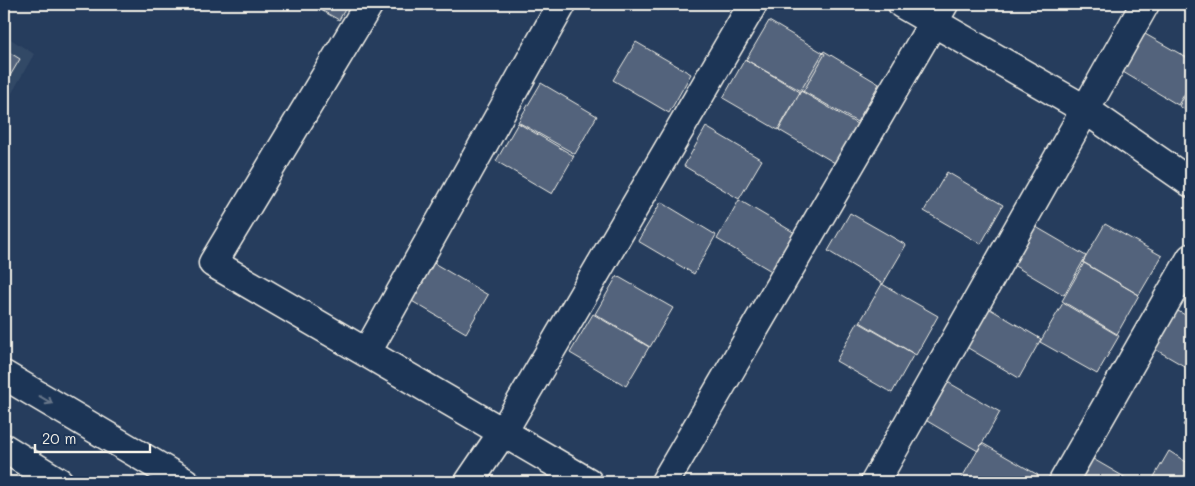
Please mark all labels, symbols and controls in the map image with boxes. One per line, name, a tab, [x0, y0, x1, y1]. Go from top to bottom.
one-way arrow	[38, 395, 52, 405]
scale bar	[35, 421, 150, 453]
text: 20 m	[42, 428, 76, 448]

